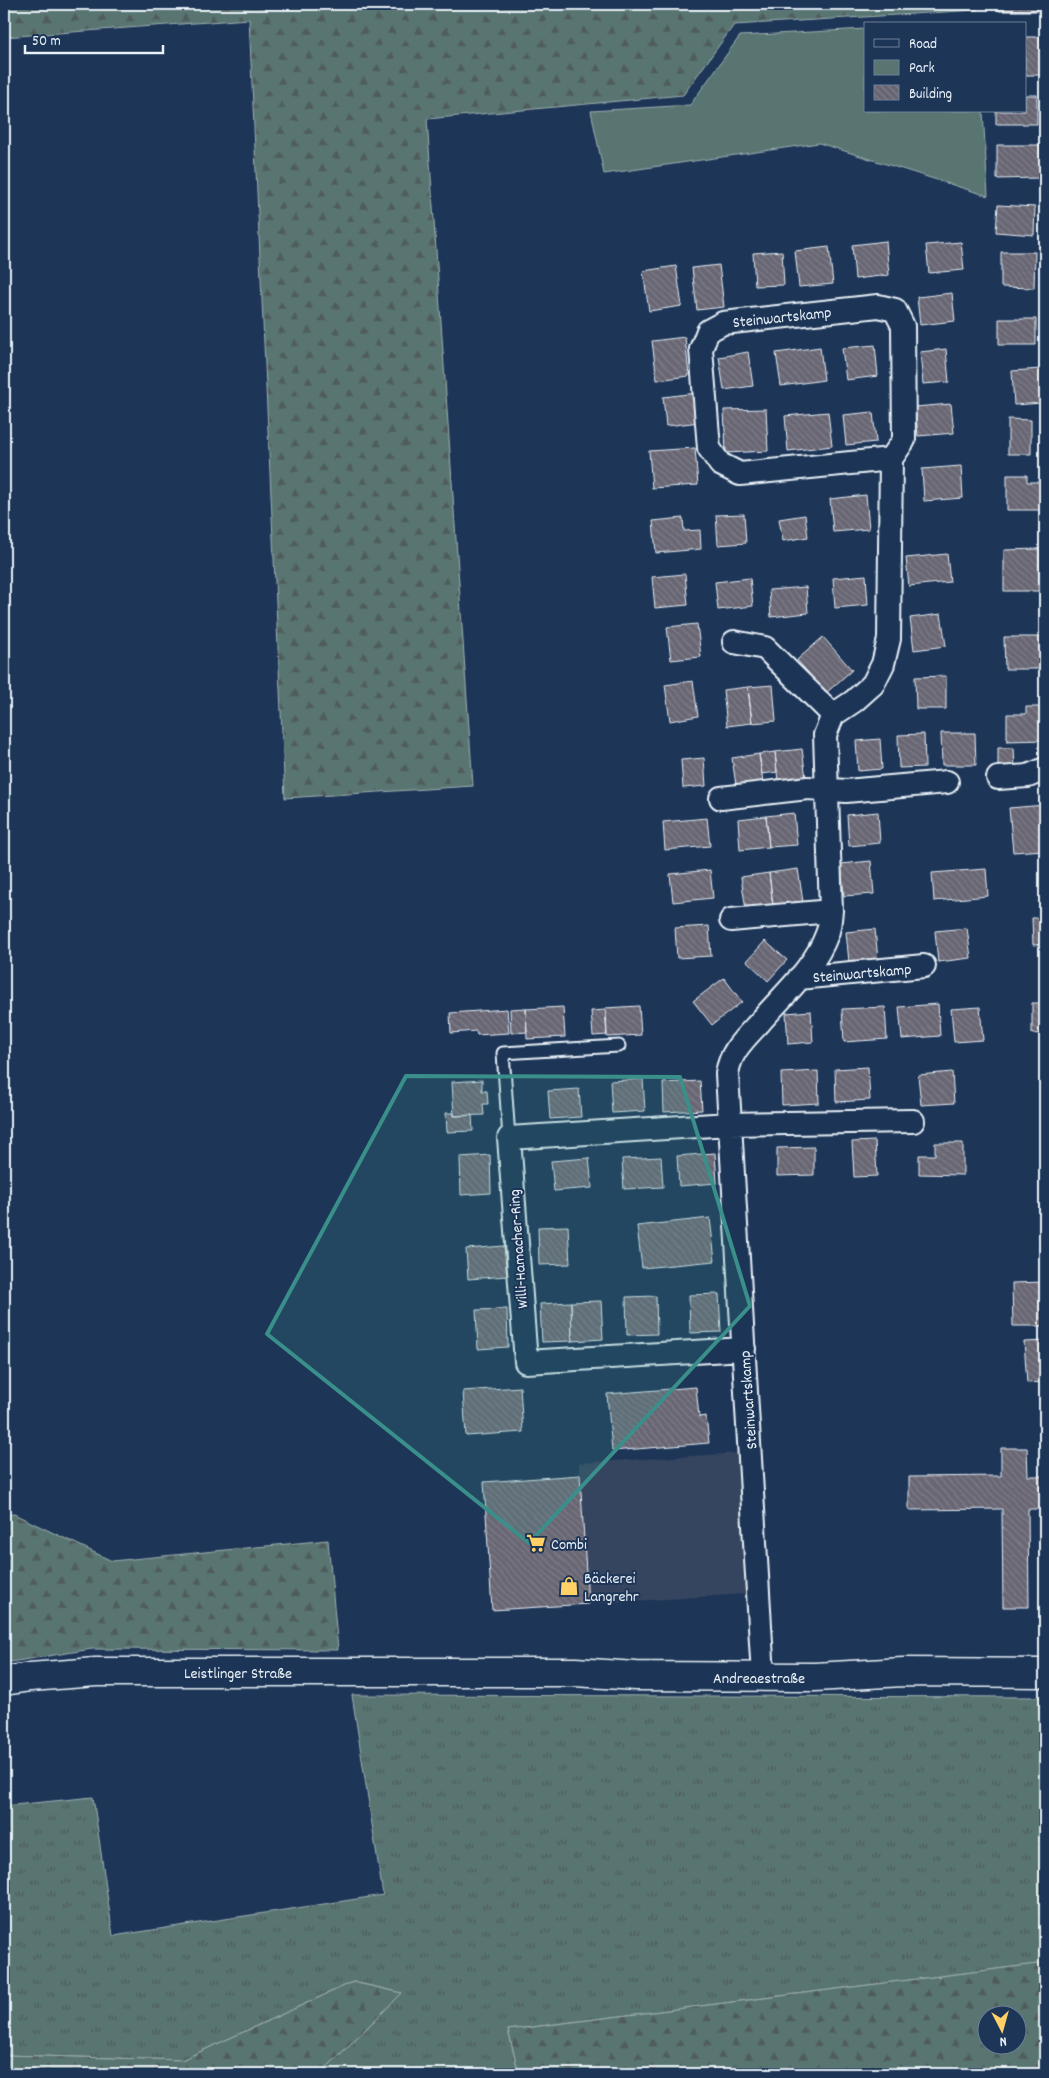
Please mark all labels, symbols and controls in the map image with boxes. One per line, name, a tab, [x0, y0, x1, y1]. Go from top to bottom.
scale bar	[25, 22, 162, 54]
legend	[864, 22, 1026, 112]
text: 50 m	[32, 31, 61, 53]
text: Road	[909, 34, 937, 56]
text: Park	[909, 58, 935, 80]
text: Building	[909, 84, 952, 106]
street label: Steinwartskamp	[732, 302, 833, 335]
street label: Steinwartskamp	[812, 959, 913, 990]
street label: Willi-Hamacher-Ring	[504, 1188, 535, 1309]
street label: Steinwartskamp	[735, 1350, 764, 1450]
supermarket icon: Combi	[525, 1532, 547, 1554]
place label: Combi	[551, 1534, 587, 1557]
place label: Bäckerei Langrehr	[584, 1568, 639, 1609]
shop icon: Bäckerei Langrehr	[558, 1575, 580, 1597]
street label: Leistlinger Straße	[184, 1663, 292, 1686]
street label: Andreaestraße	[713, 1668, 805, 1691]
north arrow	[976, 2006, 1026, 2056]
text: N	[999, 2031, 1008, 2051]

